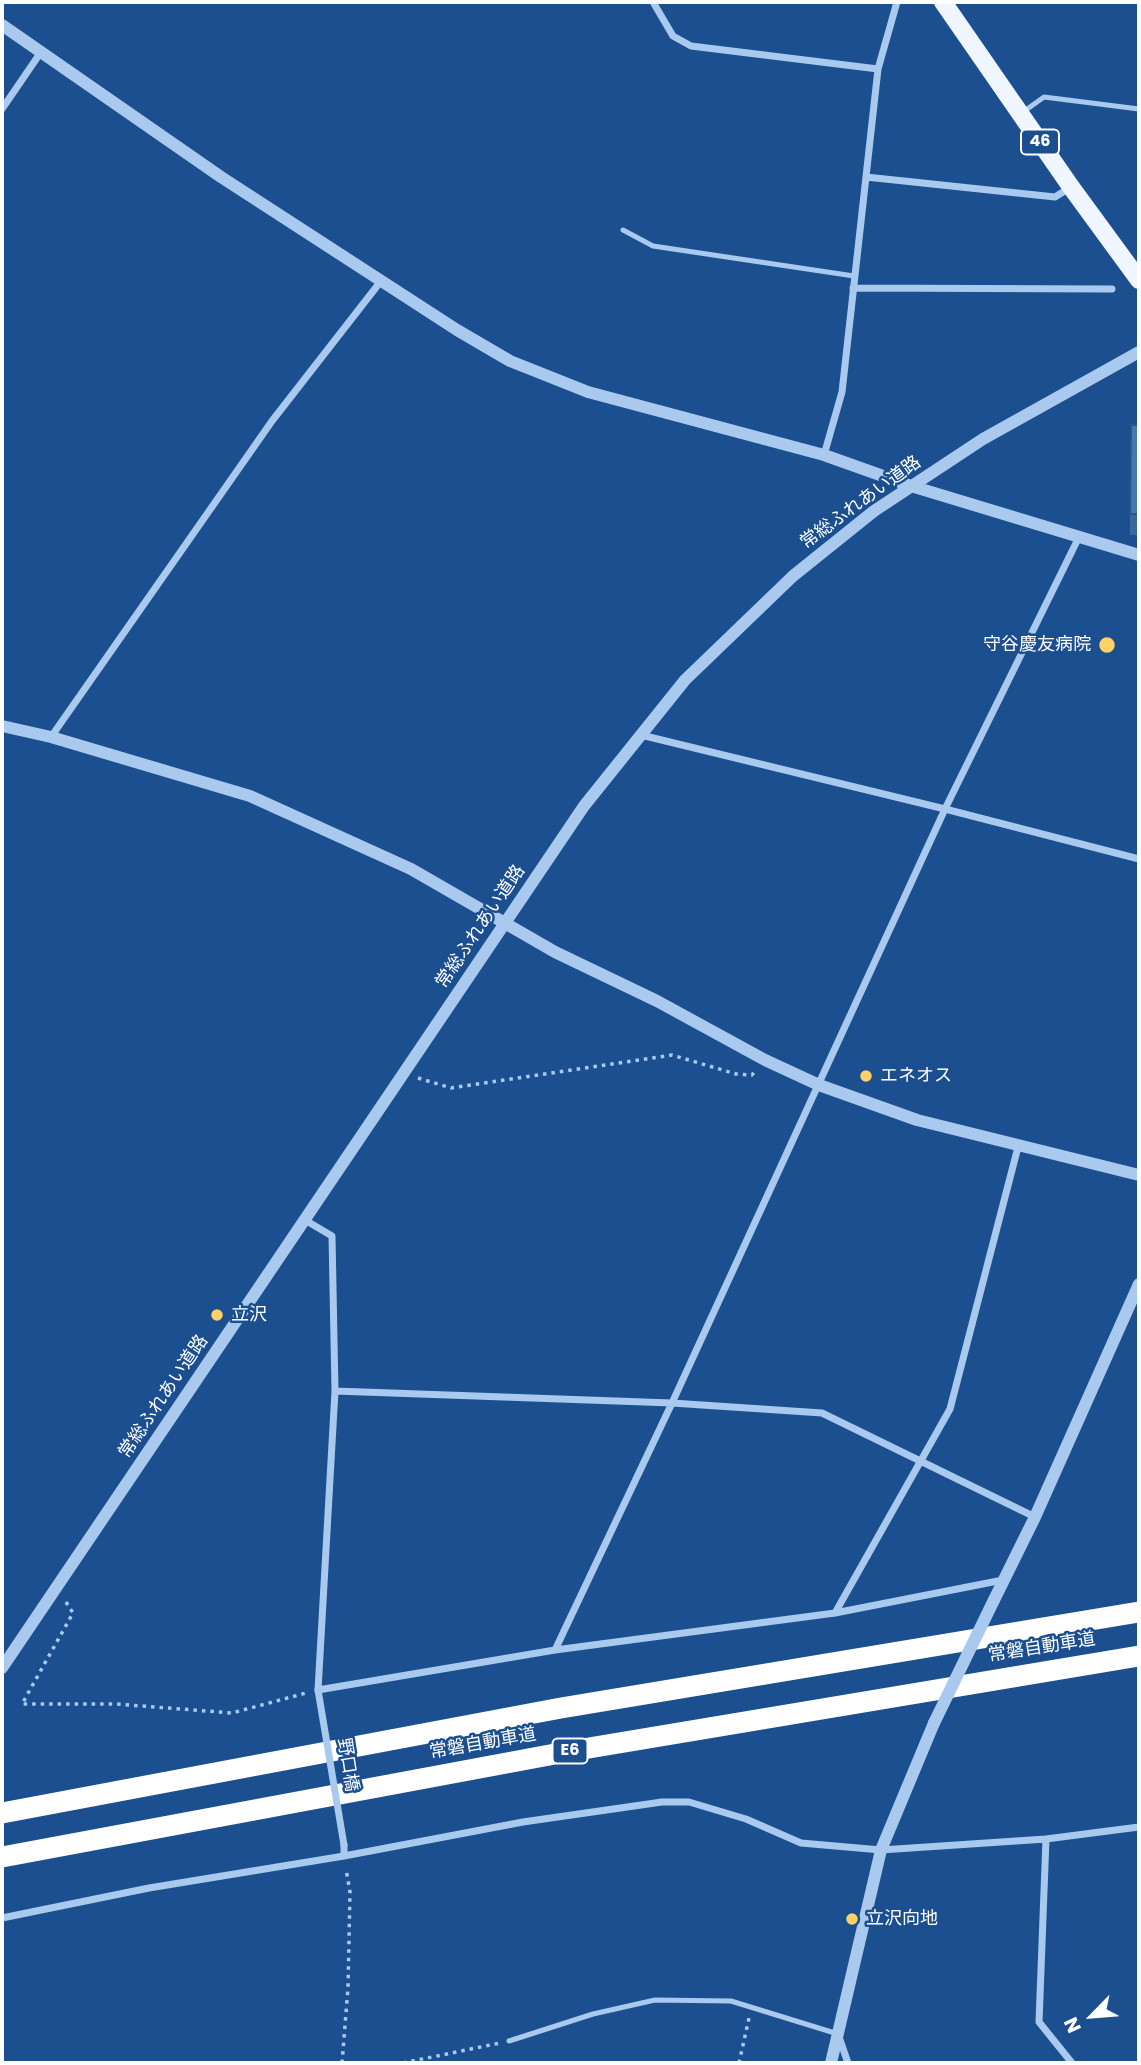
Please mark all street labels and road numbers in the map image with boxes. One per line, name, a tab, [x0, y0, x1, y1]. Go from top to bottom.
road number: 46	[1021, 130, 1059, 154]
street label: 常総ふれあい道路	[796, 452, 926, 554]
street label: 常総ふれあい道路	[432, 861, 530, 993]
street label: 常総ふれあい道路	[115, 1331, 213, 1463]
street label: 常磐自動車道	[987, 1629, 1097, 1667]
street label: 常磐自動車道	[428, 1724, 538, 1764]
street label: 野口橋	[332, 1737, 362, 1793]
road number: E6	[552, 1738, 588, 1764]

